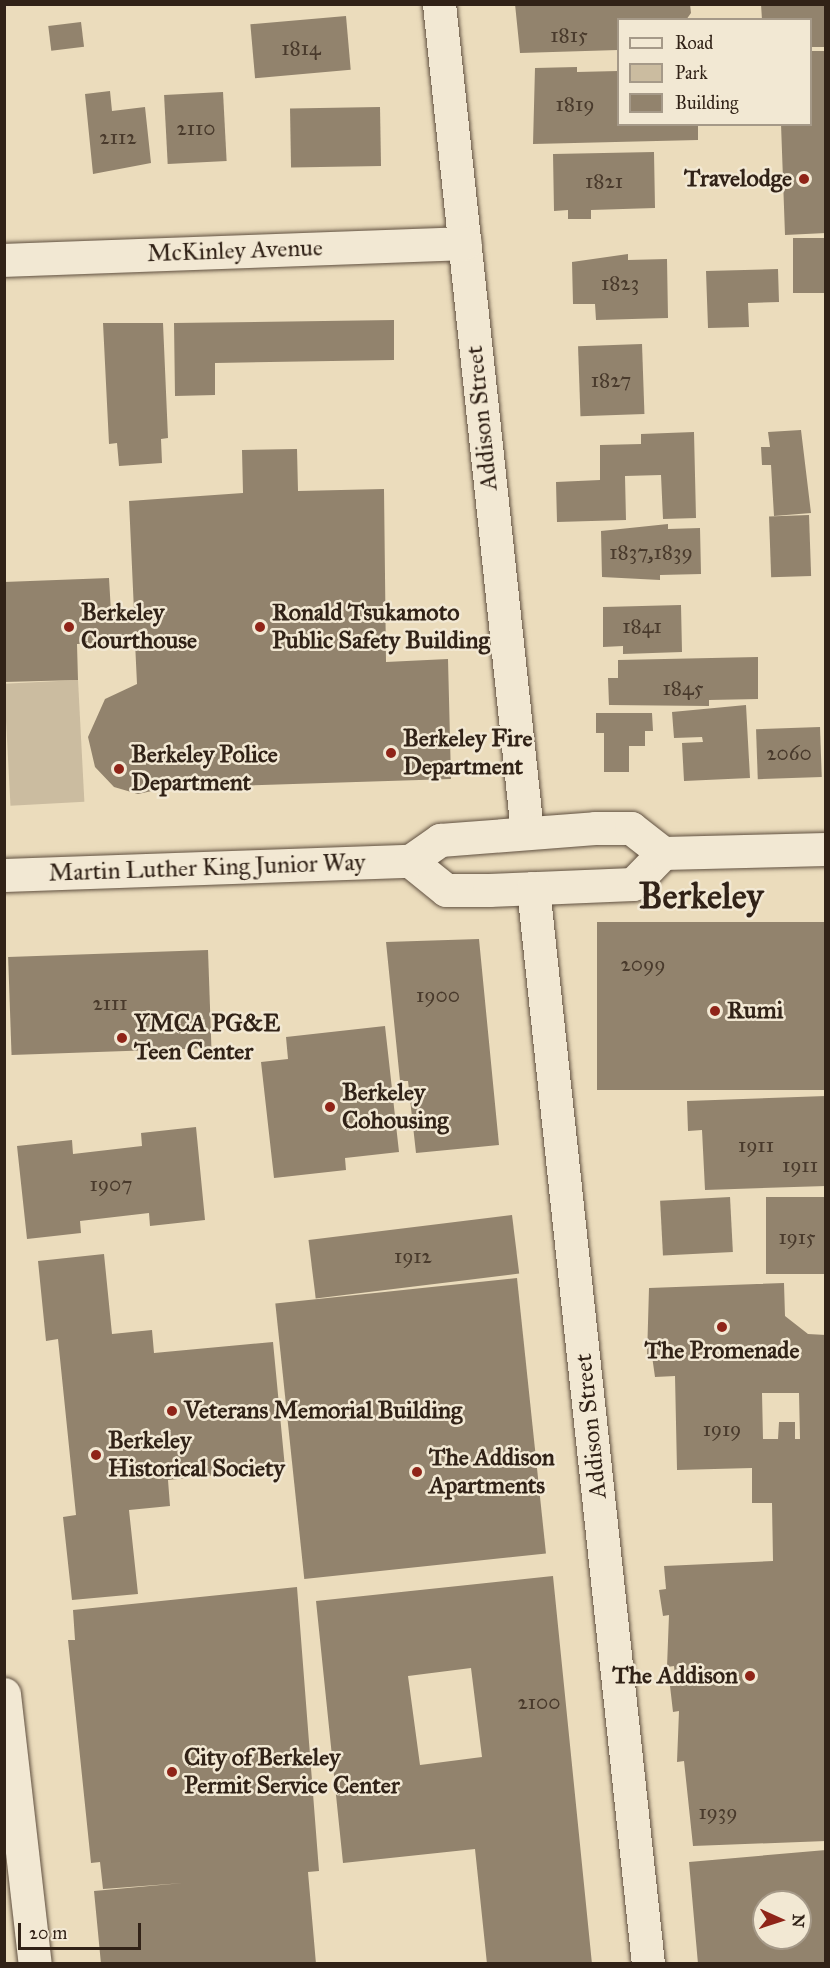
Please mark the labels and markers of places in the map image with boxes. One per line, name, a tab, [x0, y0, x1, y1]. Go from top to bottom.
place label: Travelodge	[684, 165, 792, 193]
marker: Travelodge	[797, 172, 811, 186]
place label: Berkeley Courthouse	[81, 599, 197, 655]
place label: Ronald Tsukamoto Public Safety Building	[272, 599, 490, 655]
marker: Berkeley Courthouse	[62, 620, 76, 634]
marker: Ronald Tsukamoto Public Safety Building	[253, 620, 267, 634]
place label: Berkeley Fire Department	[403, 725, 532, 781]
place label: Berkeley Police Department	[131, 741, 278, 797]
marker: Berkeley Fire Department	[384, 746, 398, 760]
marker: Berkeley Police Department	[112, 762, 126, 776]
place label: Rumi	[727, 997, 783, 1025]
marker: Rumi	[708, 1004, 722, 1018]
place label: YMCA PG&E Teen Center	[134, 1010, 280, 1066]
marker: YMCA PG&E Teen Center	[115, 1031, 129, 1045]
place label: Berkeley Cohousing	[342, 1079, 448, 1135]
marker: Berkeley Cohousing	[323, 1100, 337, 1114]
marker: The Promenade	[715, 1320, 729, 1334]
place label: The Promenade	[645, 1337, 799, 1365]
place label: Veterans Memorial Building	[184, 1397, 462, 1425]
marker: Veterans Memorial Building	[165, 1404, 179, 1418]
place label: Berkeley Historical Society	[108, 1427, 285, 1483]
place label: The Addison Apartments	[429, 1444, 555, 1500]
marker: Berkeley Historical Society	[89, 1448, 103, 1462]
marker: The Addison Apartments	[410, 1465, 424, 1479]
place label: The Addison	[612, 1662, 738, 1690]
marker: The Addison	[743, 1669, 757, 1683]
place label: City of Berkeley Permit Service Center	[184, 1744, 400, 1800]
marker: City of Berkeley Permit Service Center	[165, 1765, 179, 1779]

